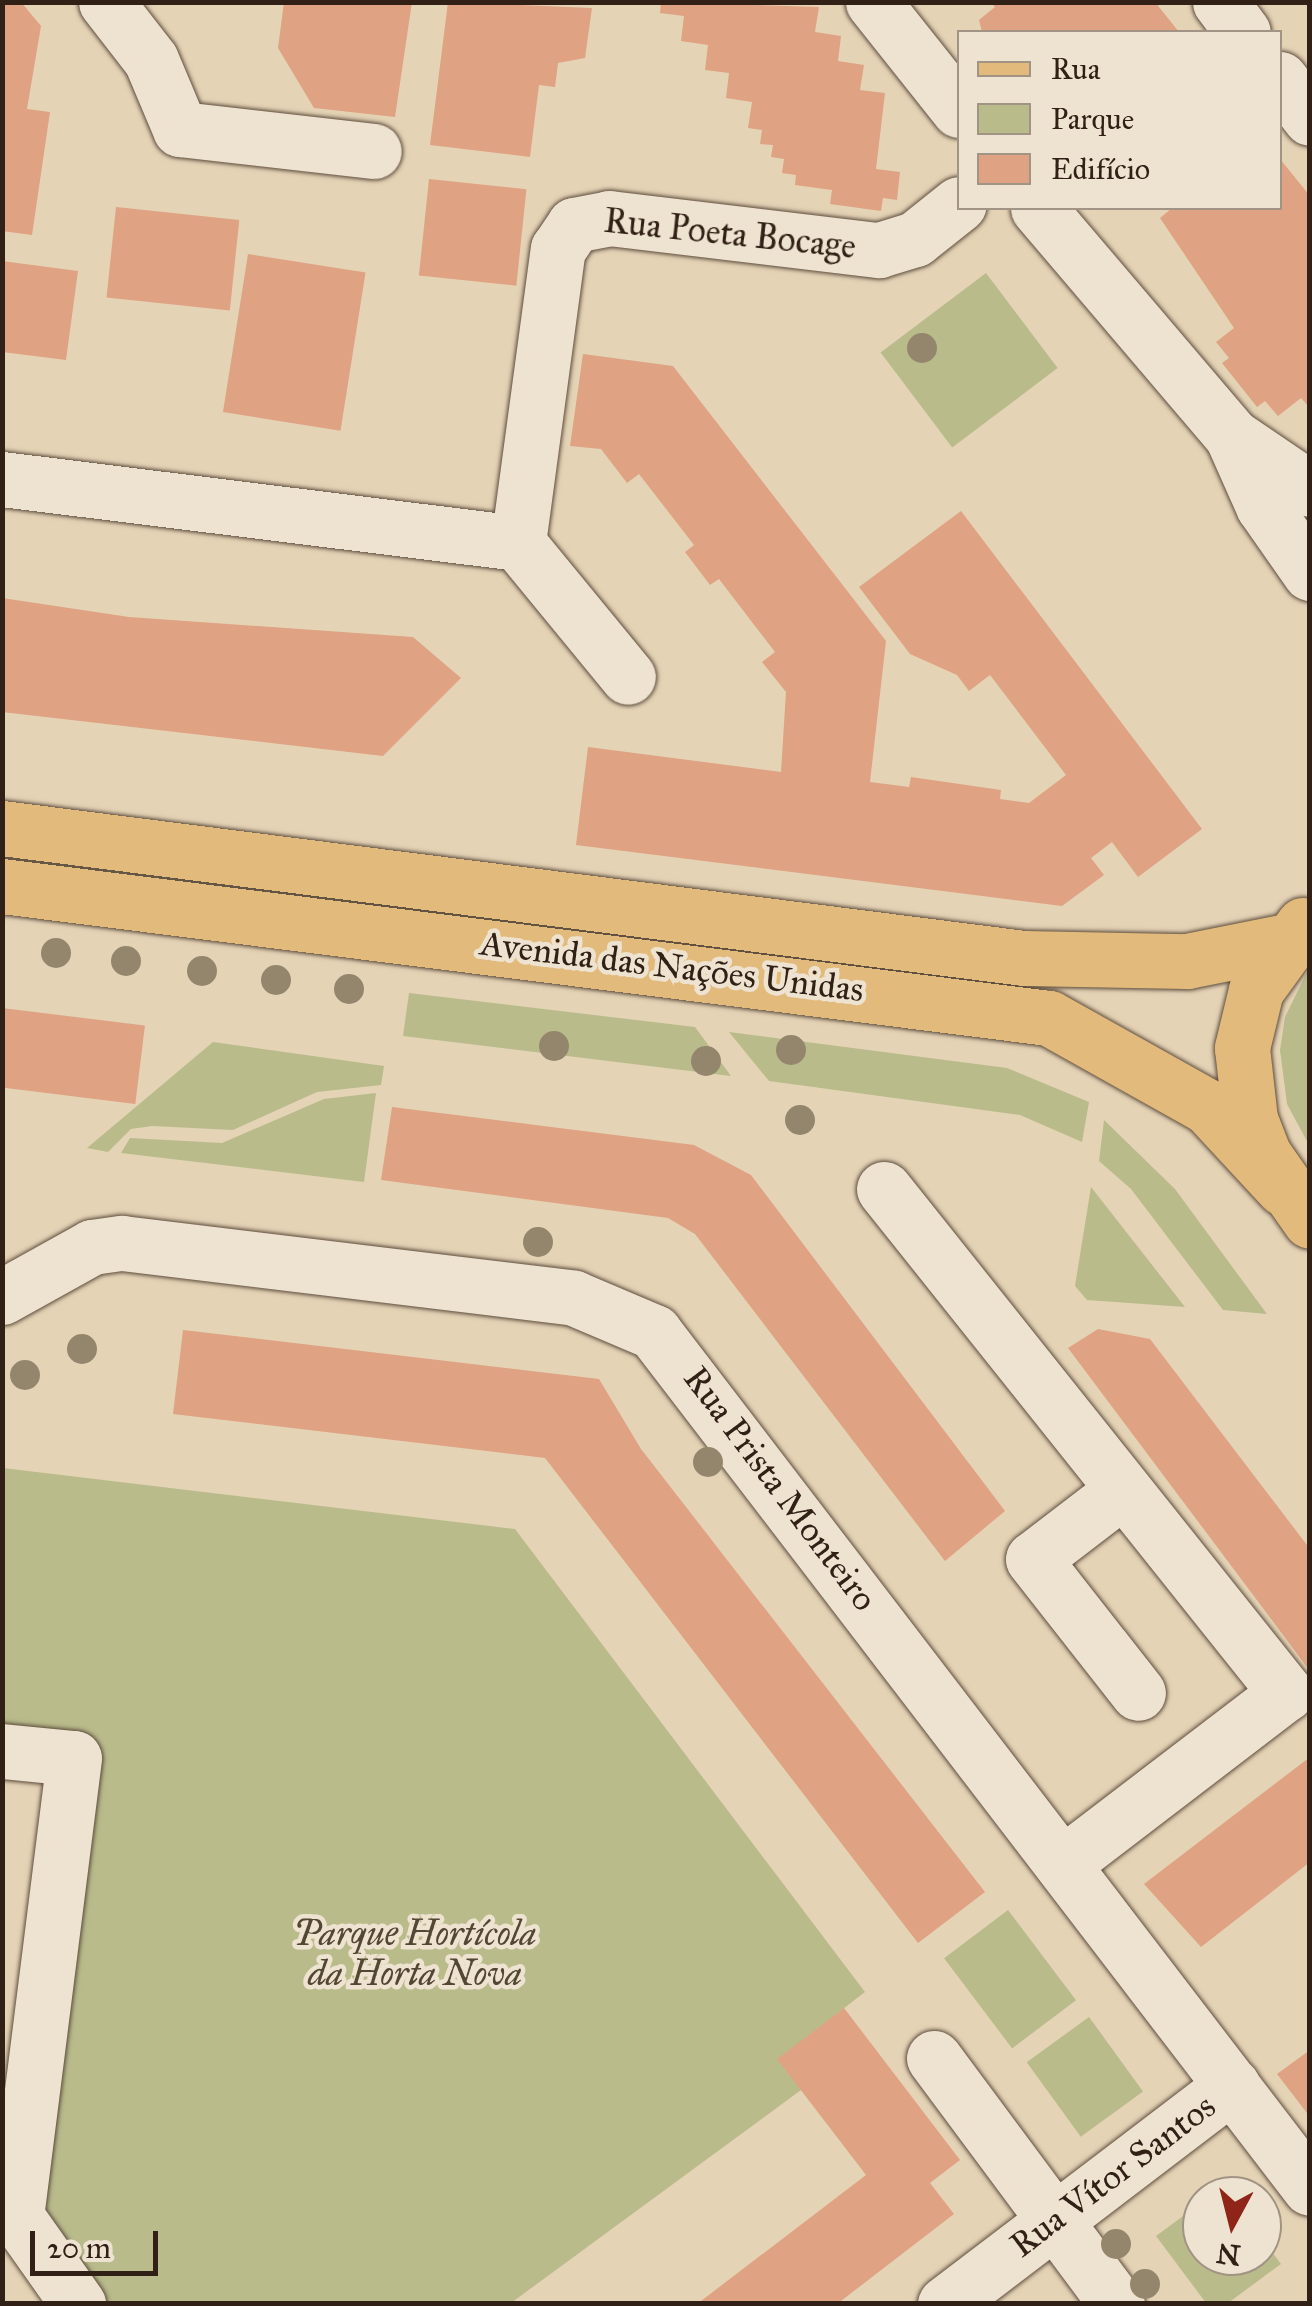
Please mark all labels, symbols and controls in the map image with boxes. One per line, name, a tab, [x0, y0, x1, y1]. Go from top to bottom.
legend	[957, 30, 1282, 210]
text: Rua	[1051, 51, 1101, 87]
text: Parque	[1051, 101, 1134, 137]
text: Edifício	[1051, 151, 1150, 187]
street label: Rua Poeta Bocage	[602, 200, 858, 268]
street label: Avenida das Nações Unidas	[478, 923, 866, 1011]
street label: Rua Prista Monteiro	[674, 1359, 886, 1619]
park label: Parque Hortícola da Horta Nova	[293, 1913, 537, 1995]
street label: Rua Vítor Santos	[1002, 2085, 1224, 2267]
north arrow	[1182, 2176, 1282, 2276]
scale bar	[35, 2211, 162, 2273]
text: 20 m	[47, 2230, 111, 2266]
text: N	[1215, 2235, 1242, 2273]

